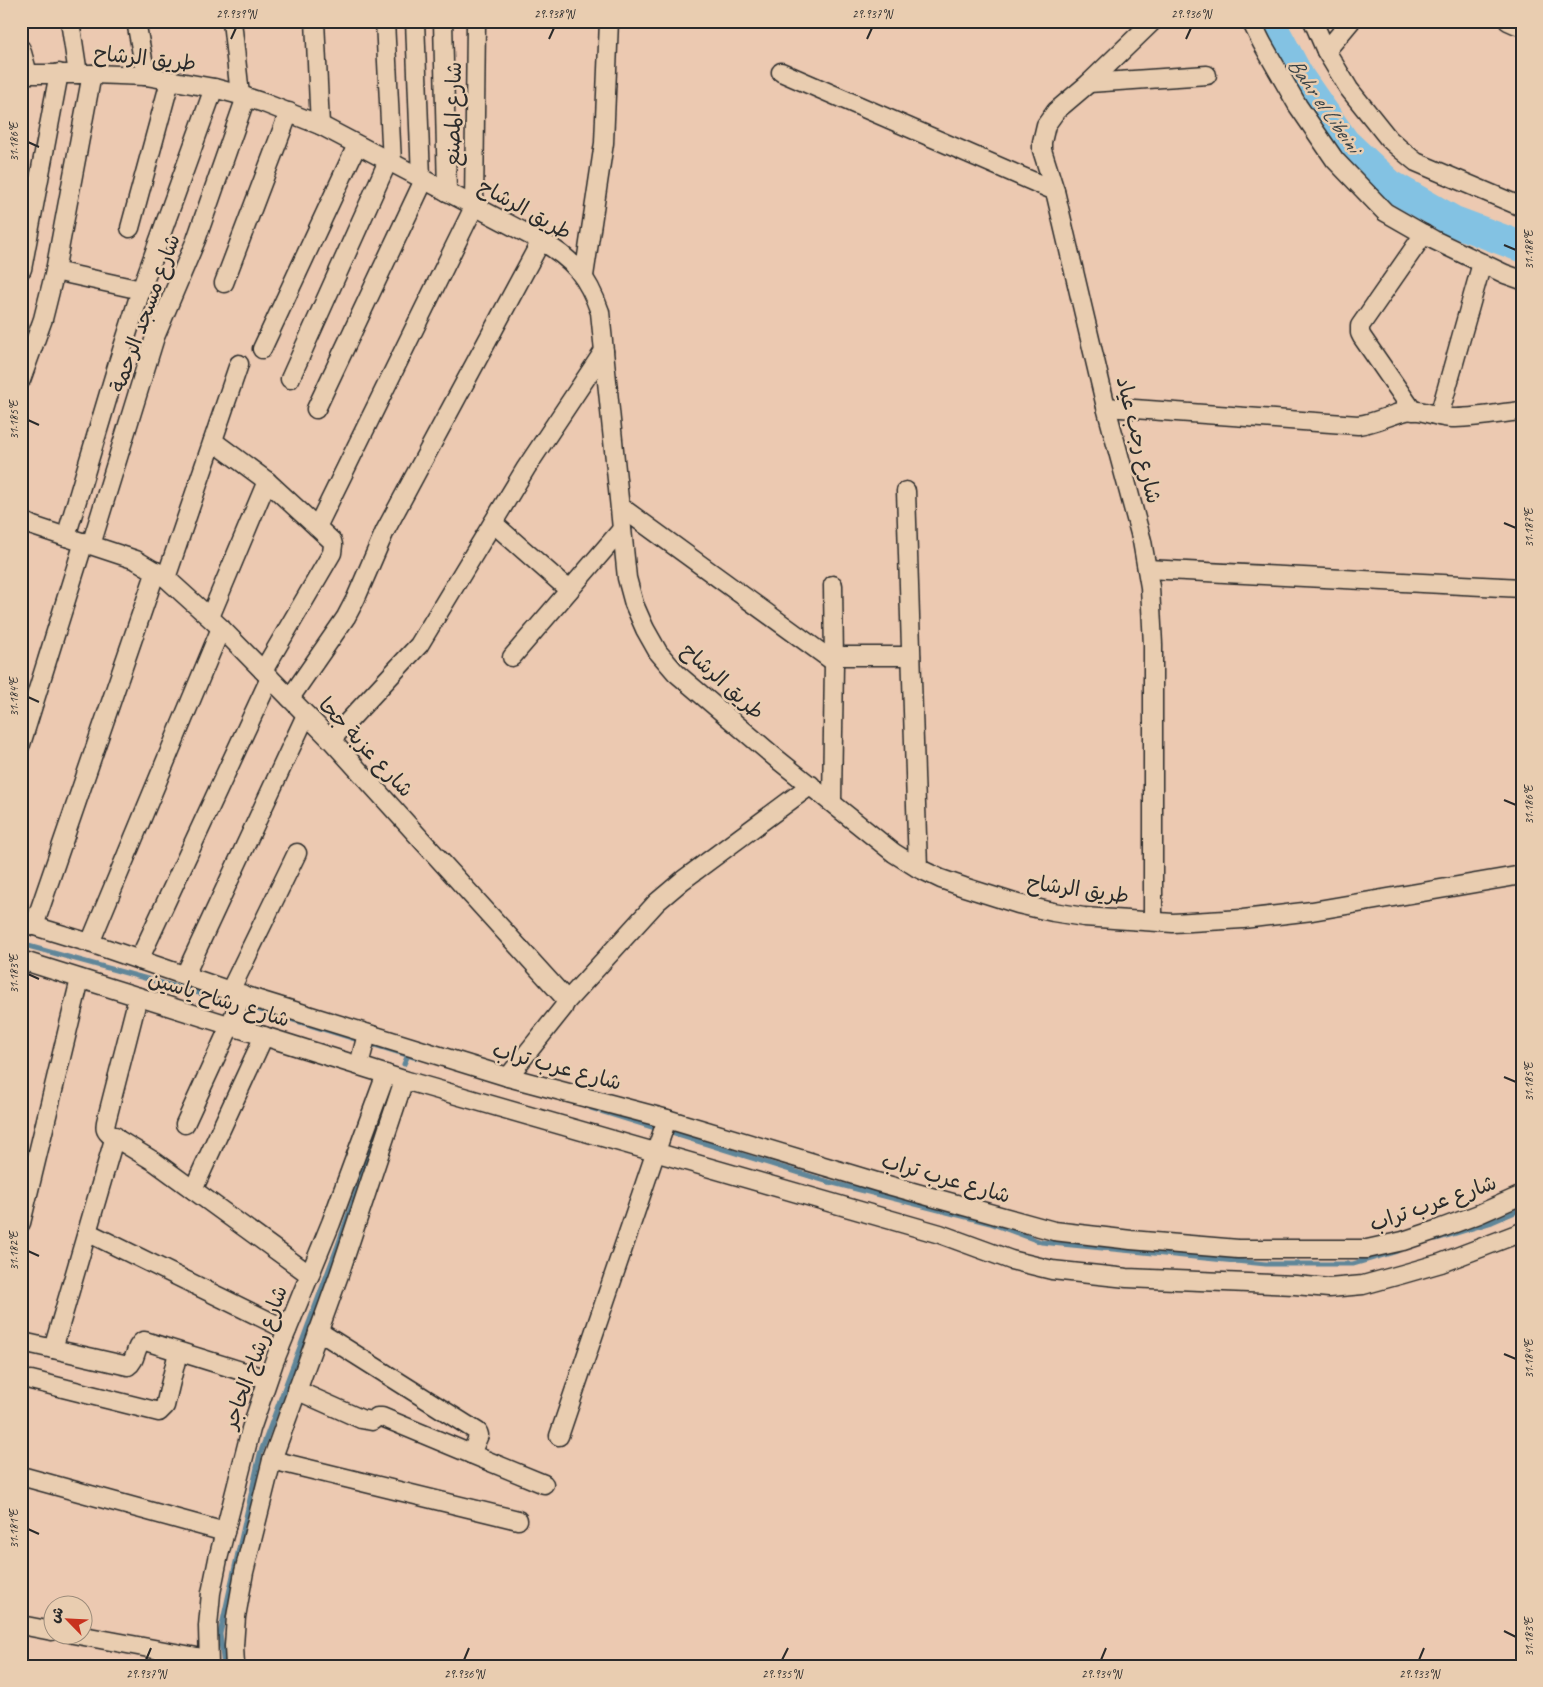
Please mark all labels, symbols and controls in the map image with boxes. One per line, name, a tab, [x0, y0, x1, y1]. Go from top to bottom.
text: 29.939°N	[216, 6, 258, 22]
text: 29.938°N	[534, 6, 576, 22]
text: 29.937°N	[852, 6, 894, 22]
text: 29.936°N	[1171, 6, 1213, 22]
street label: طريق الرشاح	[92, 40, 197, 77]
water label: Bahr el Libeini	[1281, 52, 1370, 163]
street label: شارع المصنع	[439, 61, 469, 167]
text: 31.186°E	[6, 121, 22, 162]
street label: طريق الرشاح	[473, 173, 576, 246]
text: 31.188°E	[1521, 229, 1537, 270]
street label: شارع مسجد الرحمة	[104, 230, 188, 396]
street label: شارع رجب عياد	[1109, 374, 1167, 507]
text: 31.185°E	[6, 399, 22, 440]
text: 31.187°E	[1521, 507, 1537, 548]
street label: طريق الرشاح	[675, 637, 770, 726]
text: 31.184°E	[6, 676, 22, 717]
street label: شارع عزبة جحا	[312, 692, 419, 804]
text: 31.186°E	[1521, 784, 1537, 825]
street label: طريق الرشاح	[1025, 869, 1131, 910]
text: 31.183°E	[6, 953, 22, 994]
street label: شارع رشاح ياسين	[145, 965, 293, 1035]
street label: شارع عرب تراب	[489, 1036, 624, 1098]
text: 31.185°E	[1521, 1061, 1537, 1102]
street label: شارع عرب تراب	[878, 1147, 1013, 1211]
street label: شارع عرب تراب	[1366, 1169, 1501, 1239]
text: 31.182°E	[6, 1230, 22, 1271]
street label: شارع رشاح الحاجر	[216, 1282, 295, 1435]
text: 31.184°E	[1521, 1338, 1537, 1379]
text: 31.181°E	[6, 1508, 22, 1549]
north arrow	[42, 1594, 92, 1644]
text: ش	[46, 1604, 67, 1625]
text: 31.183°E	[1521, 1616, 1537, 1657]
text: 29.937°N	[126, 1666, 168, 1682]
text: 29.936°N	[444, 1666, 486, 1682]
text: 29.935°N	[762, 1666, 804, 1682]
text: 29.934°N	[1081, 1666, 1123, 1682]
text: 29.933°N	[1399, 1666, 1441, 1682]

